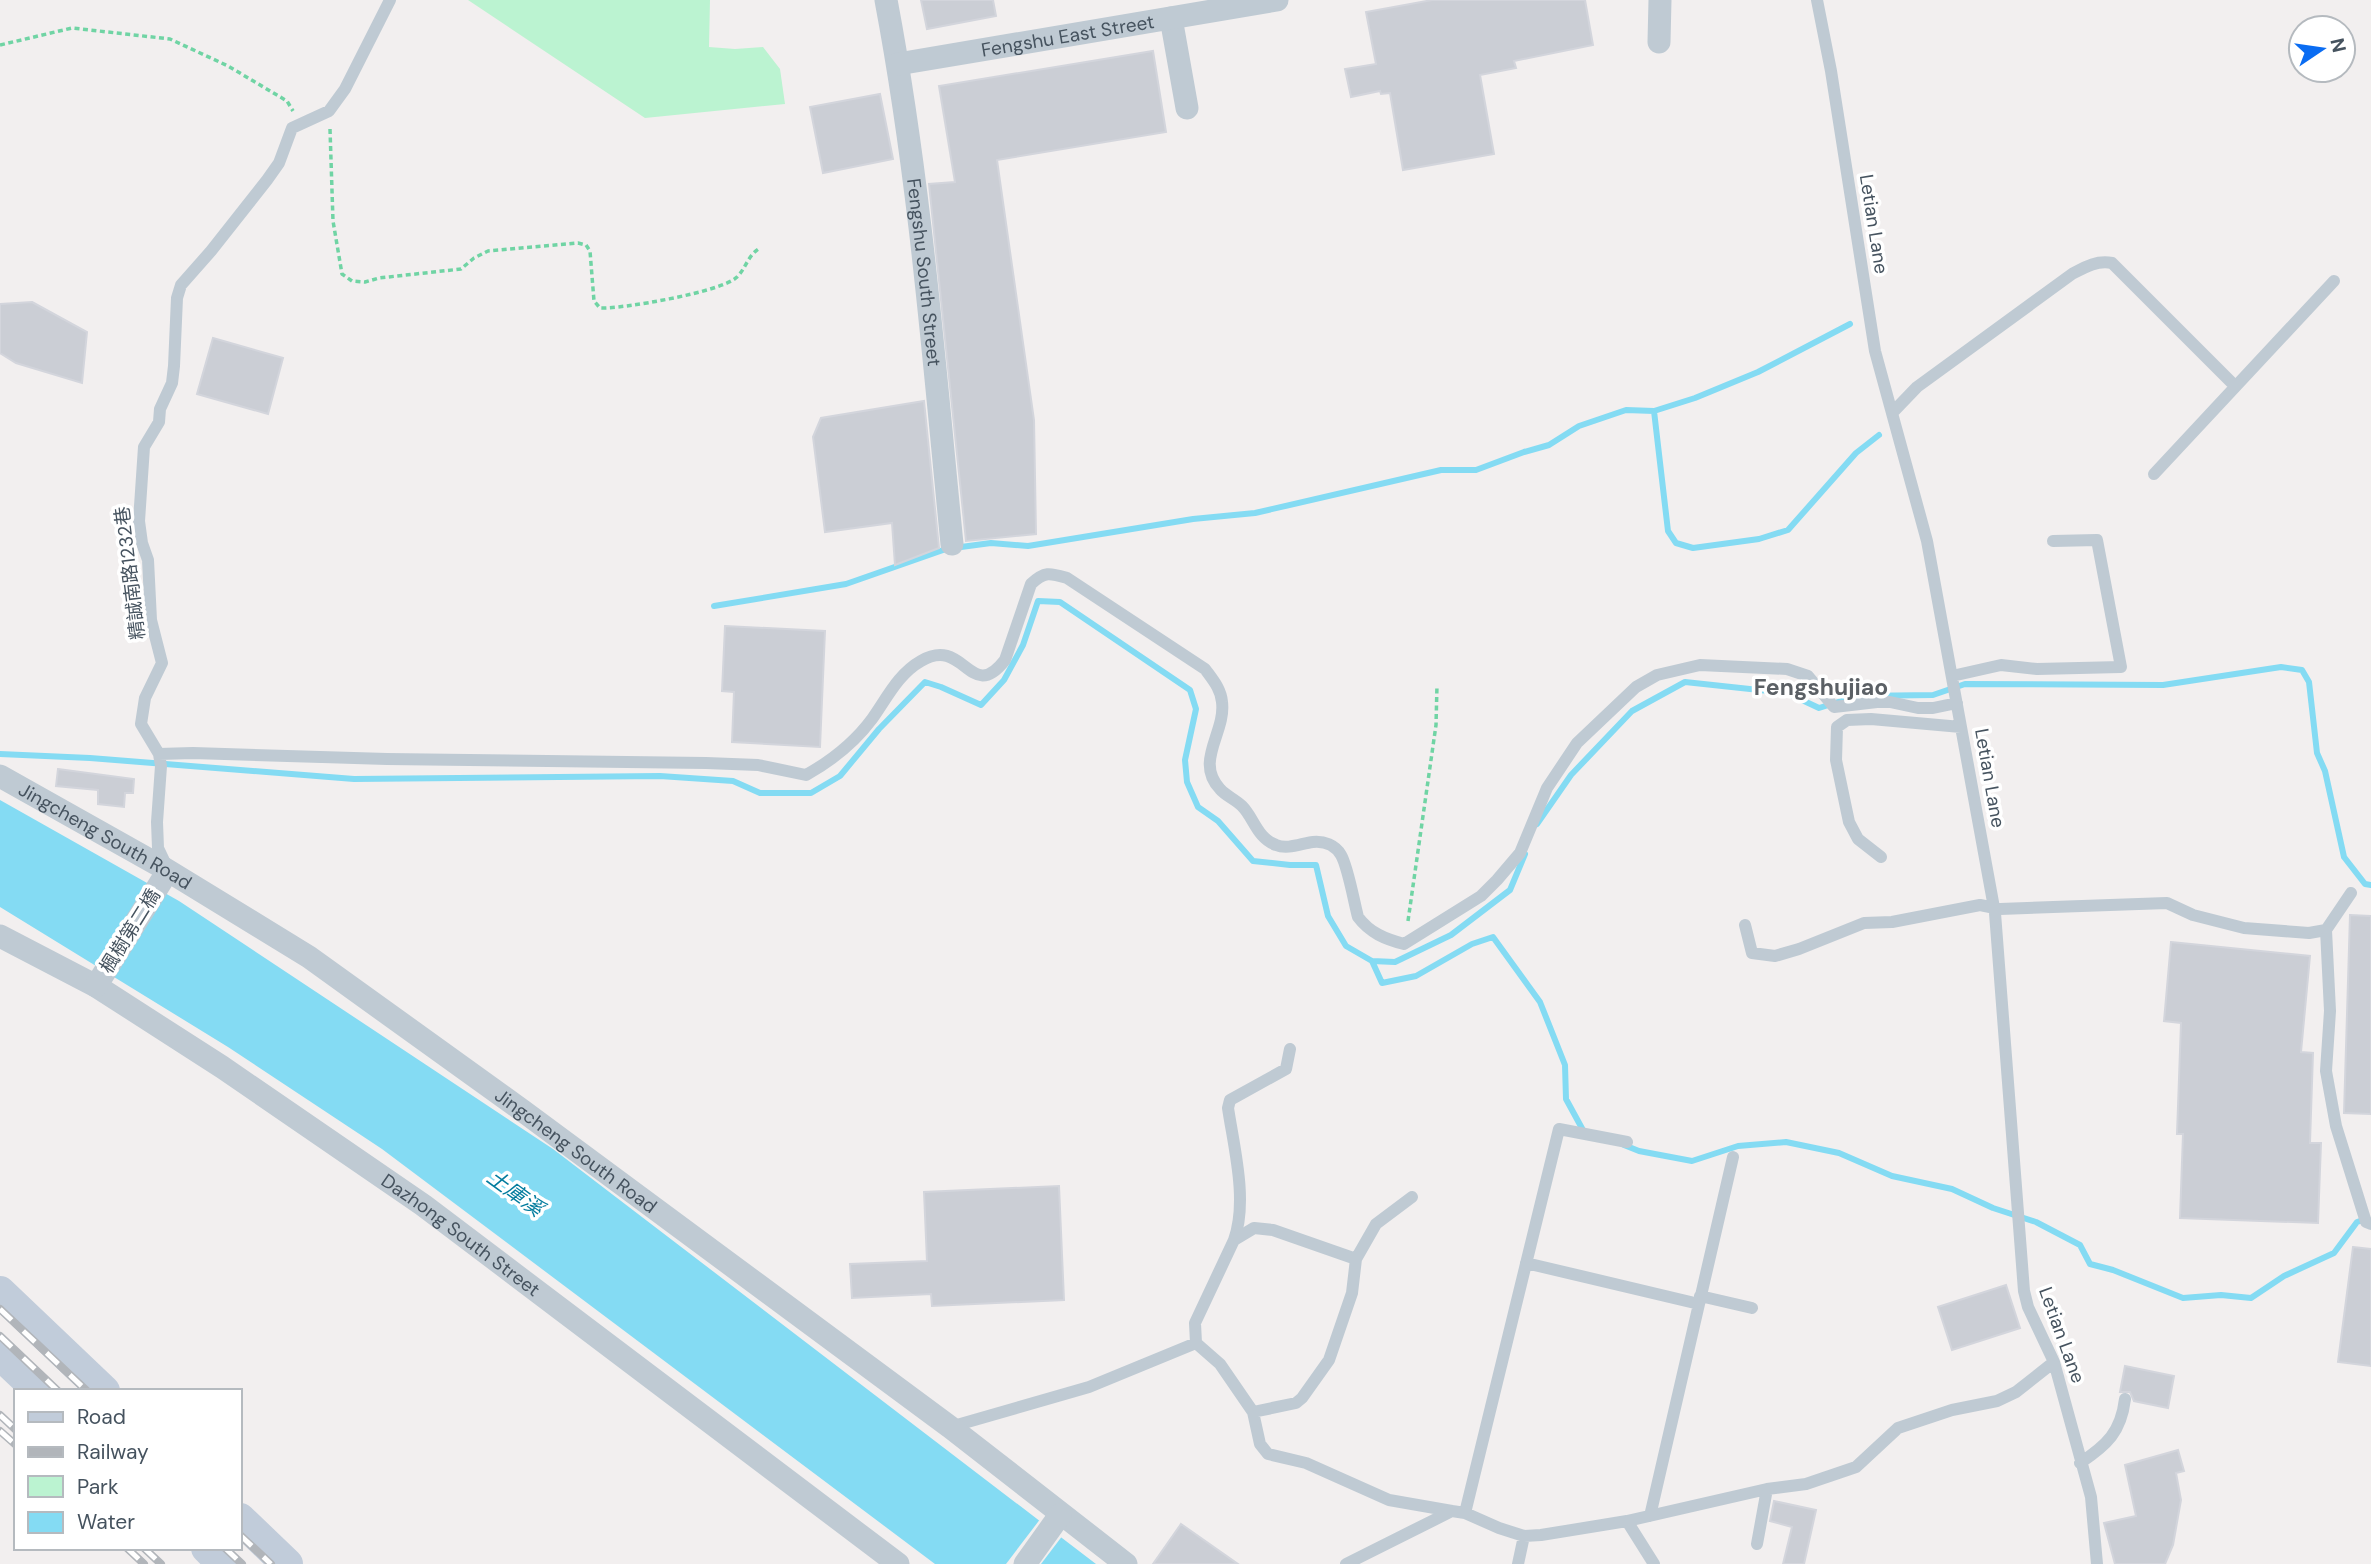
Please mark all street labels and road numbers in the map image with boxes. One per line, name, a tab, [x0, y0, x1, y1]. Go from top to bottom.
street label: Fengshu East Street	[979, 8, 1156, 62]
street label: Letian Lane	[1854, 172, 1894, 276]
street label: Fengshu South Street	[902, 177, 947, 367]
street label: 精誠南路1232巷	[109, 505, 151, 641]
street label: Letian Lane	[1969, 726, 2011, 830]
street label: Jingcheng South Road	[14, 777, 197, 895]
street label: 楓樹第二橋	[94, 884, 166, 978]
street label: Jingcheng South Road	[490, 1082, 662, 1219]
street label: Dazhong South Street	[377, 1168, 545, 1302]
street label: Letian Lane	[2033, 1284, 2091, 1386]

